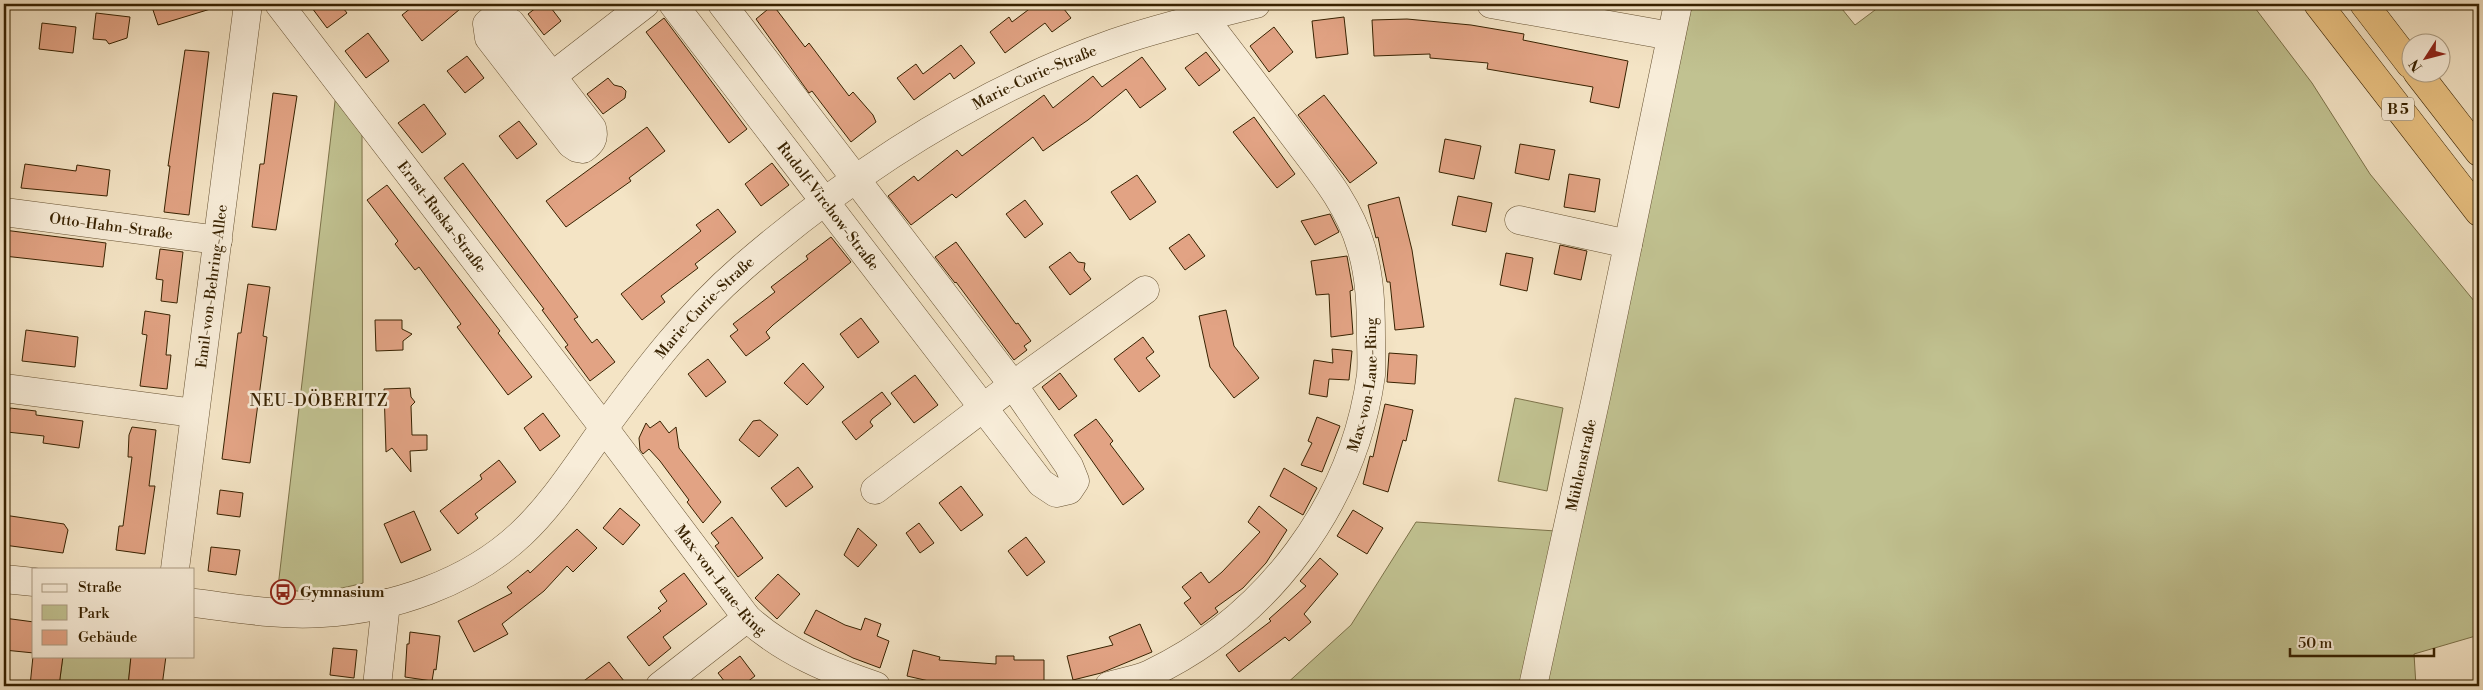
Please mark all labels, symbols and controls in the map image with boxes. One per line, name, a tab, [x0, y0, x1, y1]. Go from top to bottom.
north arrow	[2400, 32, 2450, 82]
street label: Marie-Curie-Straße	[969, 41, 1099, 114]
text: N	[2406, 55, 2427, 75]
road number: B 5	[2382, 98, 2414, 120]
street label: Rudolf-Virchow-Straße	[773, 139, 883, 275]
street label: Ernst-Ruska-Straße	[393, 157, 490, 277]
street label: Emil-von-Behring-Allee	[192, 203, 232, 369]
street label: Otto-Hahn-Straße	[48, 209, 174, 244]
street label: Marie-Curie-Straße	[651, 253, 758, 363]
street label: Max-von-Laue-Ring	[1344, 317, 1382, 455]
district label: NEU-DÖBERITZ	[250, 389, 388, 411]
street label: Mühlenstraße	[1562, 417, 1601, 513]
street label: Max-von-Laue-Ring	[670, 521, 770, 640]
legend	[32, 568, 195, 658]
text: Straße	[78, 578, 122, 597]
bus stop icon: Gymnasium	[270, 579, 296, 605]
place label: Gymnasium	[300, 583, 385, 602]
text: Park	[78, 604, 110, 623]
scale bar	[2290, 625, 2434, 657]
text: Gebäude	[78, 628, 137, 647]
text: 50 m	[2298, 634, 2332, 653]

